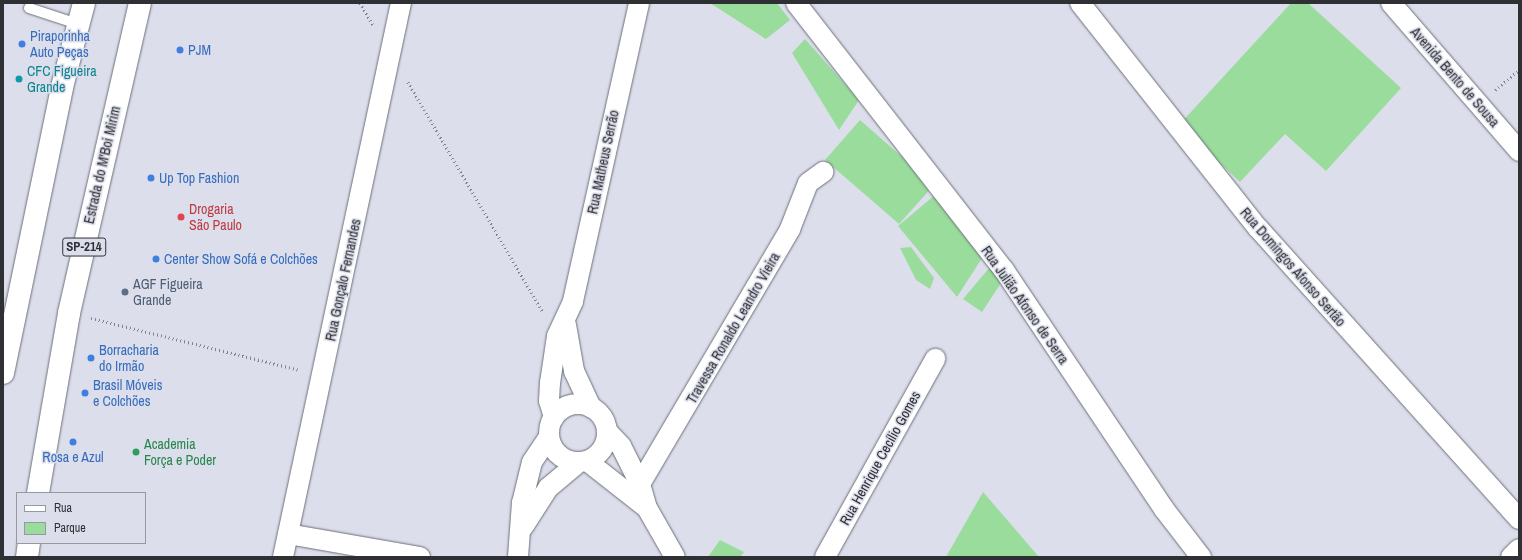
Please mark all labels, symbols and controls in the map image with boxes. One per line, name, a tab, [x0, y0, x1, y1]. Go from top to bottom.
street label: Avenida Bento de Sousa	[1407, 24, 1503, 130]
place label: Piraporinha Auto Peças	[30, 28, 90, 60]
marker: Piraporinha Auto Peças	[17, 39, 27, 49]
place label: PJM	[188, 42, 211, 58]
marker: PJM	[175, 45, 185, 55]
place label: CFC Figueira Grande	[27, 63, 97, 96]
marker: CFC Figueira Grande	[14, 74, 24, 84]
street label: Estrada do M'Boi Mirim	[80, 105, 124, 225]
street label: Rua Matheus Serrão	[584, 108, 622, 216]
place label: Up Top Fashion	[159, 170, 239, 186]
marker: Up Top Fashion	[146, 173, 156, 183]
place label: Drogaria São Paulo	[189, 201, 242, 234]
street label: Rua Domingos Afonso Sertão	[1237, 204, 1349, 330]
marker: Drogaria São Paulo	[176, 212, 186, 222]
street label: Rua Gonçalo Fernandes	[322, 217, 364, 343]
road number: SP-214	[62, 236, 106, 258]
street label: Rua Julião Afonso de Serra	[978, 242, 1072, 368]
street label: Travessa Ronaldo Leandro Vieira	[683, 249, 783, 407]
place label: Center Show Sofá e Colchões	[164, 251, 318, 267]
marker: Center Show Sofá e Colchões	[151, 254, 161, 264]
place label: AGF Figueira Grande	[133, 276, 203, 308]
marker: AGF Figueira Grande	[120, 287, 130, 297]
place label: Borracharia do Irmão	[99, 342, 159, 374]
marker: Borracharia do Irmão	[86, 353, 96, 363]
place label: Brasil Móveis e Colchões	[93, 377, 163, 410]
marker: Brasil Móveis e Colchões	[80, 388, 90, 398]
street label: Rua Henrique Cecílio Gomes	[836, 388, 924, 528]
place label: Academia Força e Poder	[144, 436, 216, 468]
marker: Rosa e Azul	[68, 437, 78, 447]
marker: Academia Força e Poder	[131, 447, 141, 457]
place label: Rosa e Azul	[42, 449, 104, 465]
legend	[16, 492, 146, 544]
text: Rua	[54, 500, 72, 516]
text: Parque	[54, 520, 86, 536]

